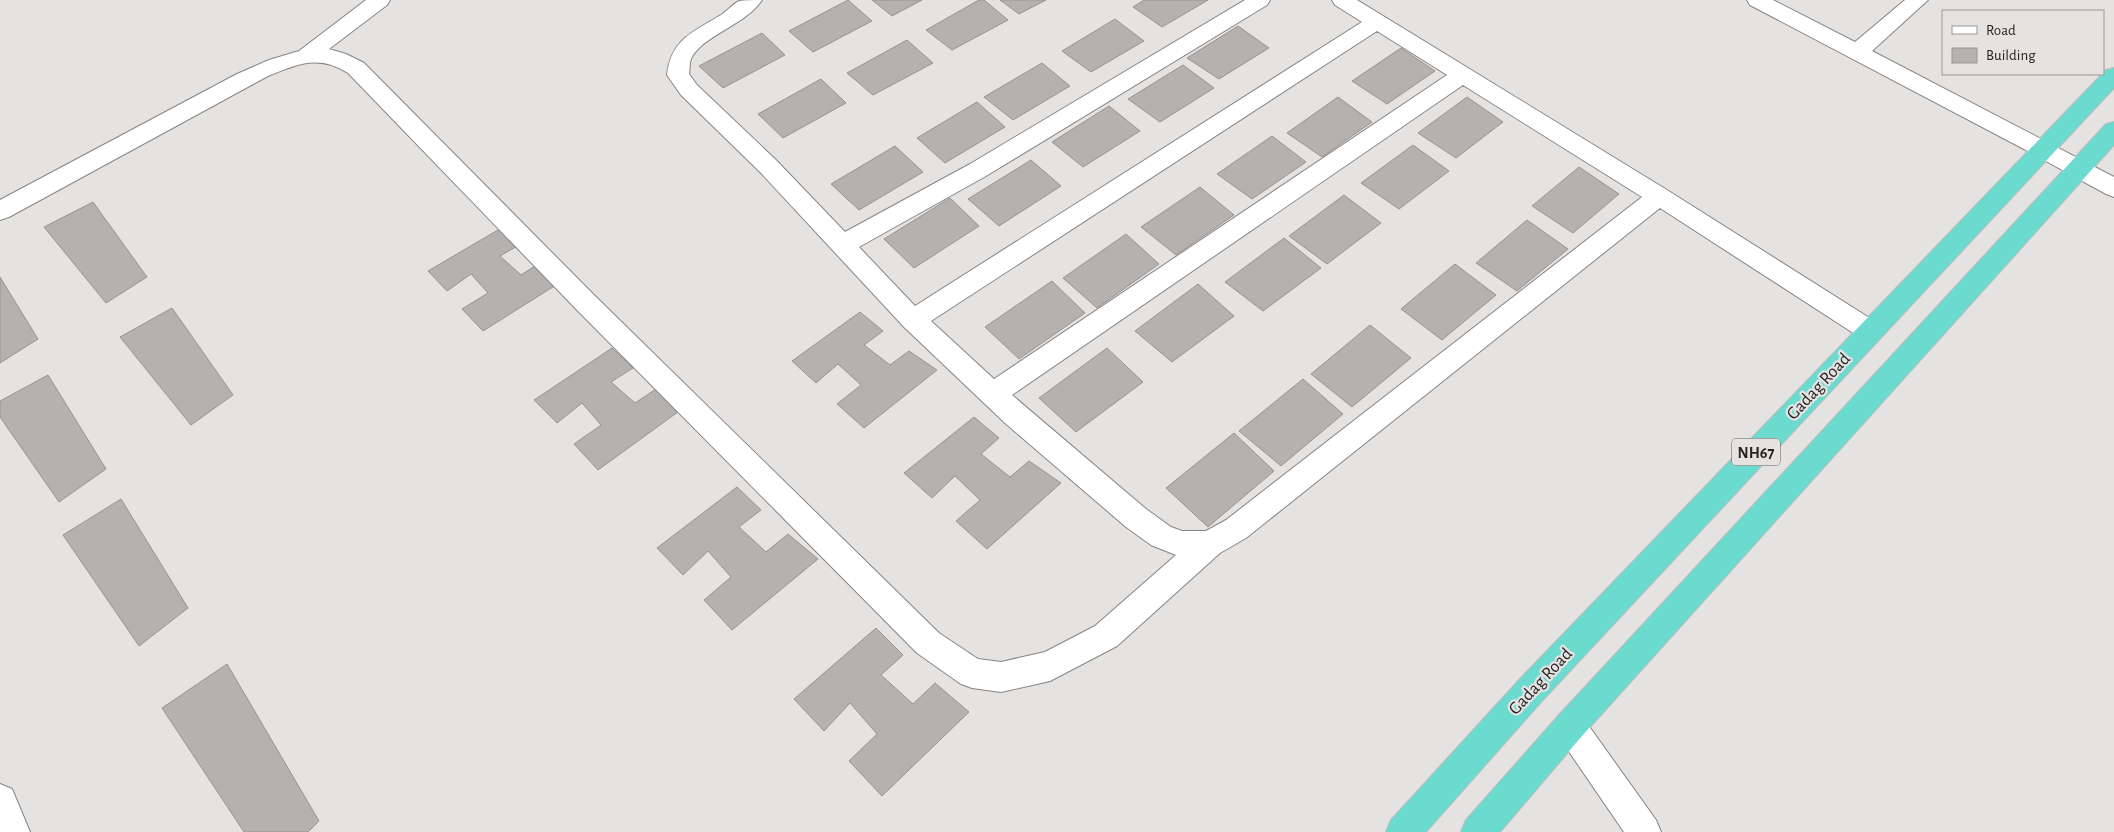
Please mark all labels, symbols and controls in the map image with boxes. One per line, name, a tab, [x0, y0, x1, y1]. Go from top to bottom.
legend	[1942, 10, 2104, 75]
text: Road	[1986, 23, 2016, 38]
text: Building	[1986, 48, 2036, 63]
street label: Gadag Road	[1783, 350, 1854, 424]
road number: NH67	[1732, 438, 1780, 466]
street label: Gadag Road	[1505, 645, 1576, 719]

